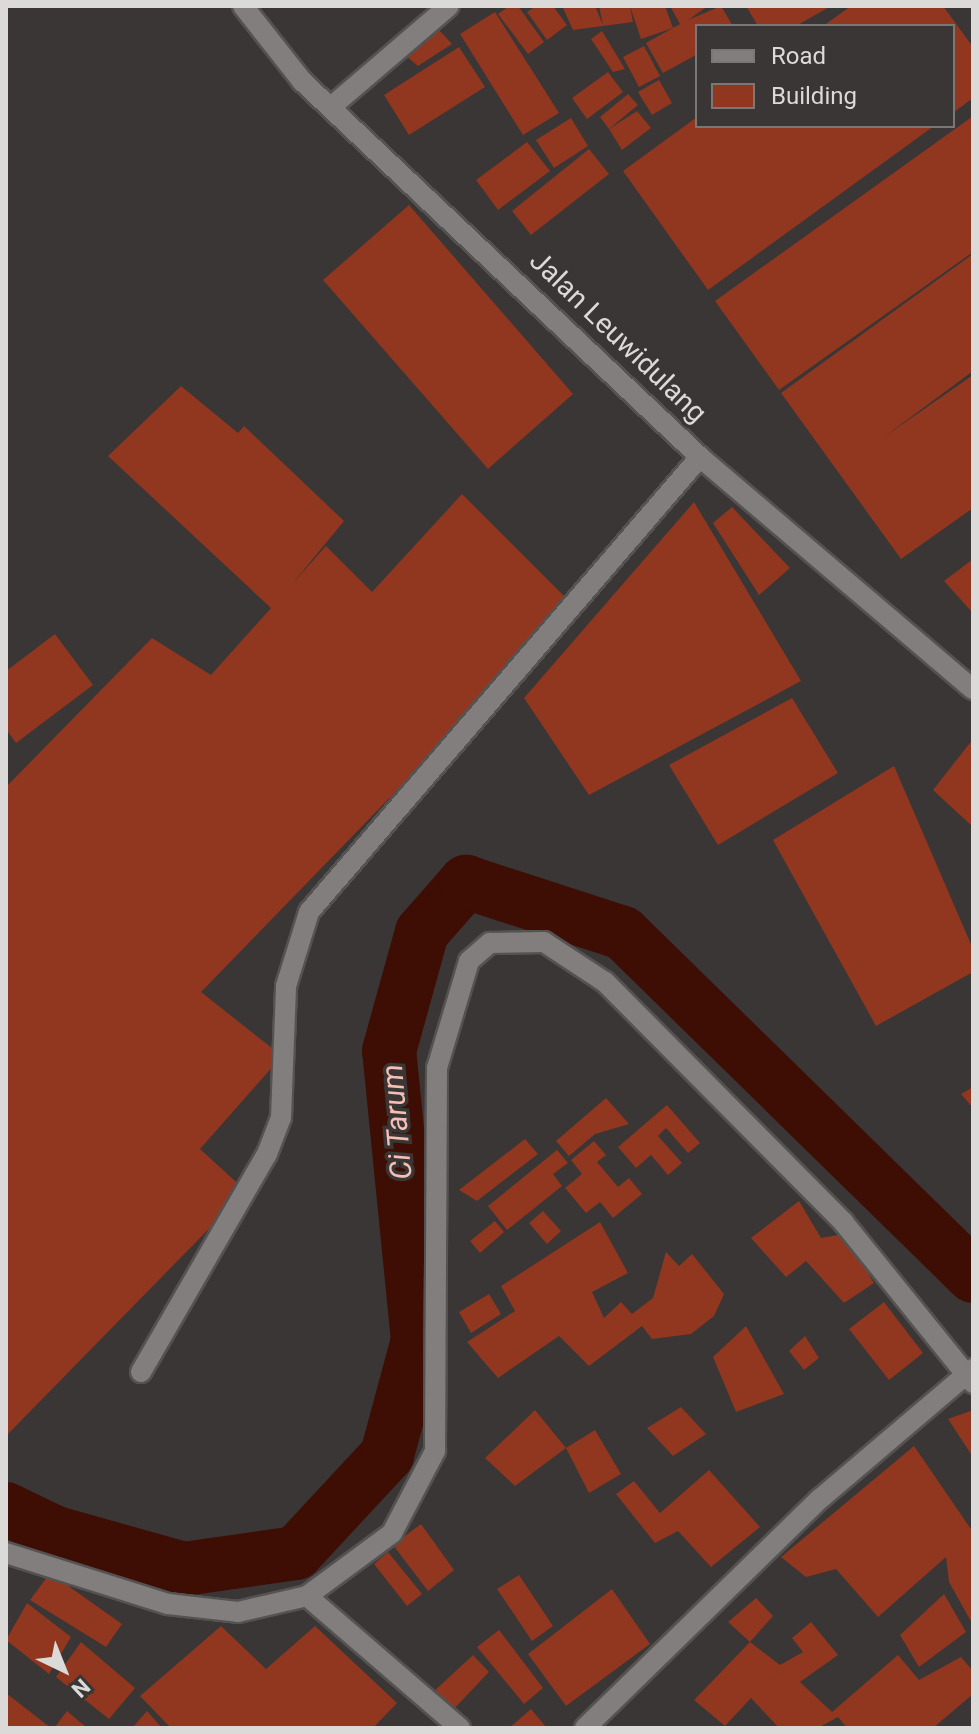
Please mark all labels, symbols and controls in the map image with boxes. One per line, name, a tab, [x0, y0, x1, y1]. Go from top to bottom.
legend	[695, 24, 955, 128]
text: Road	[771, 42, 826, 70]
text: Building	[771, 82, 857, 110]
street label: Jalan Leuwidulang	[523, 244, 713, 430]
water label: Ci Tarum	[374, 1062, 420, 1182]
north arrow	[24, 1630, 104, 1710]
text: N	[67, 1673, 95, 1702]

